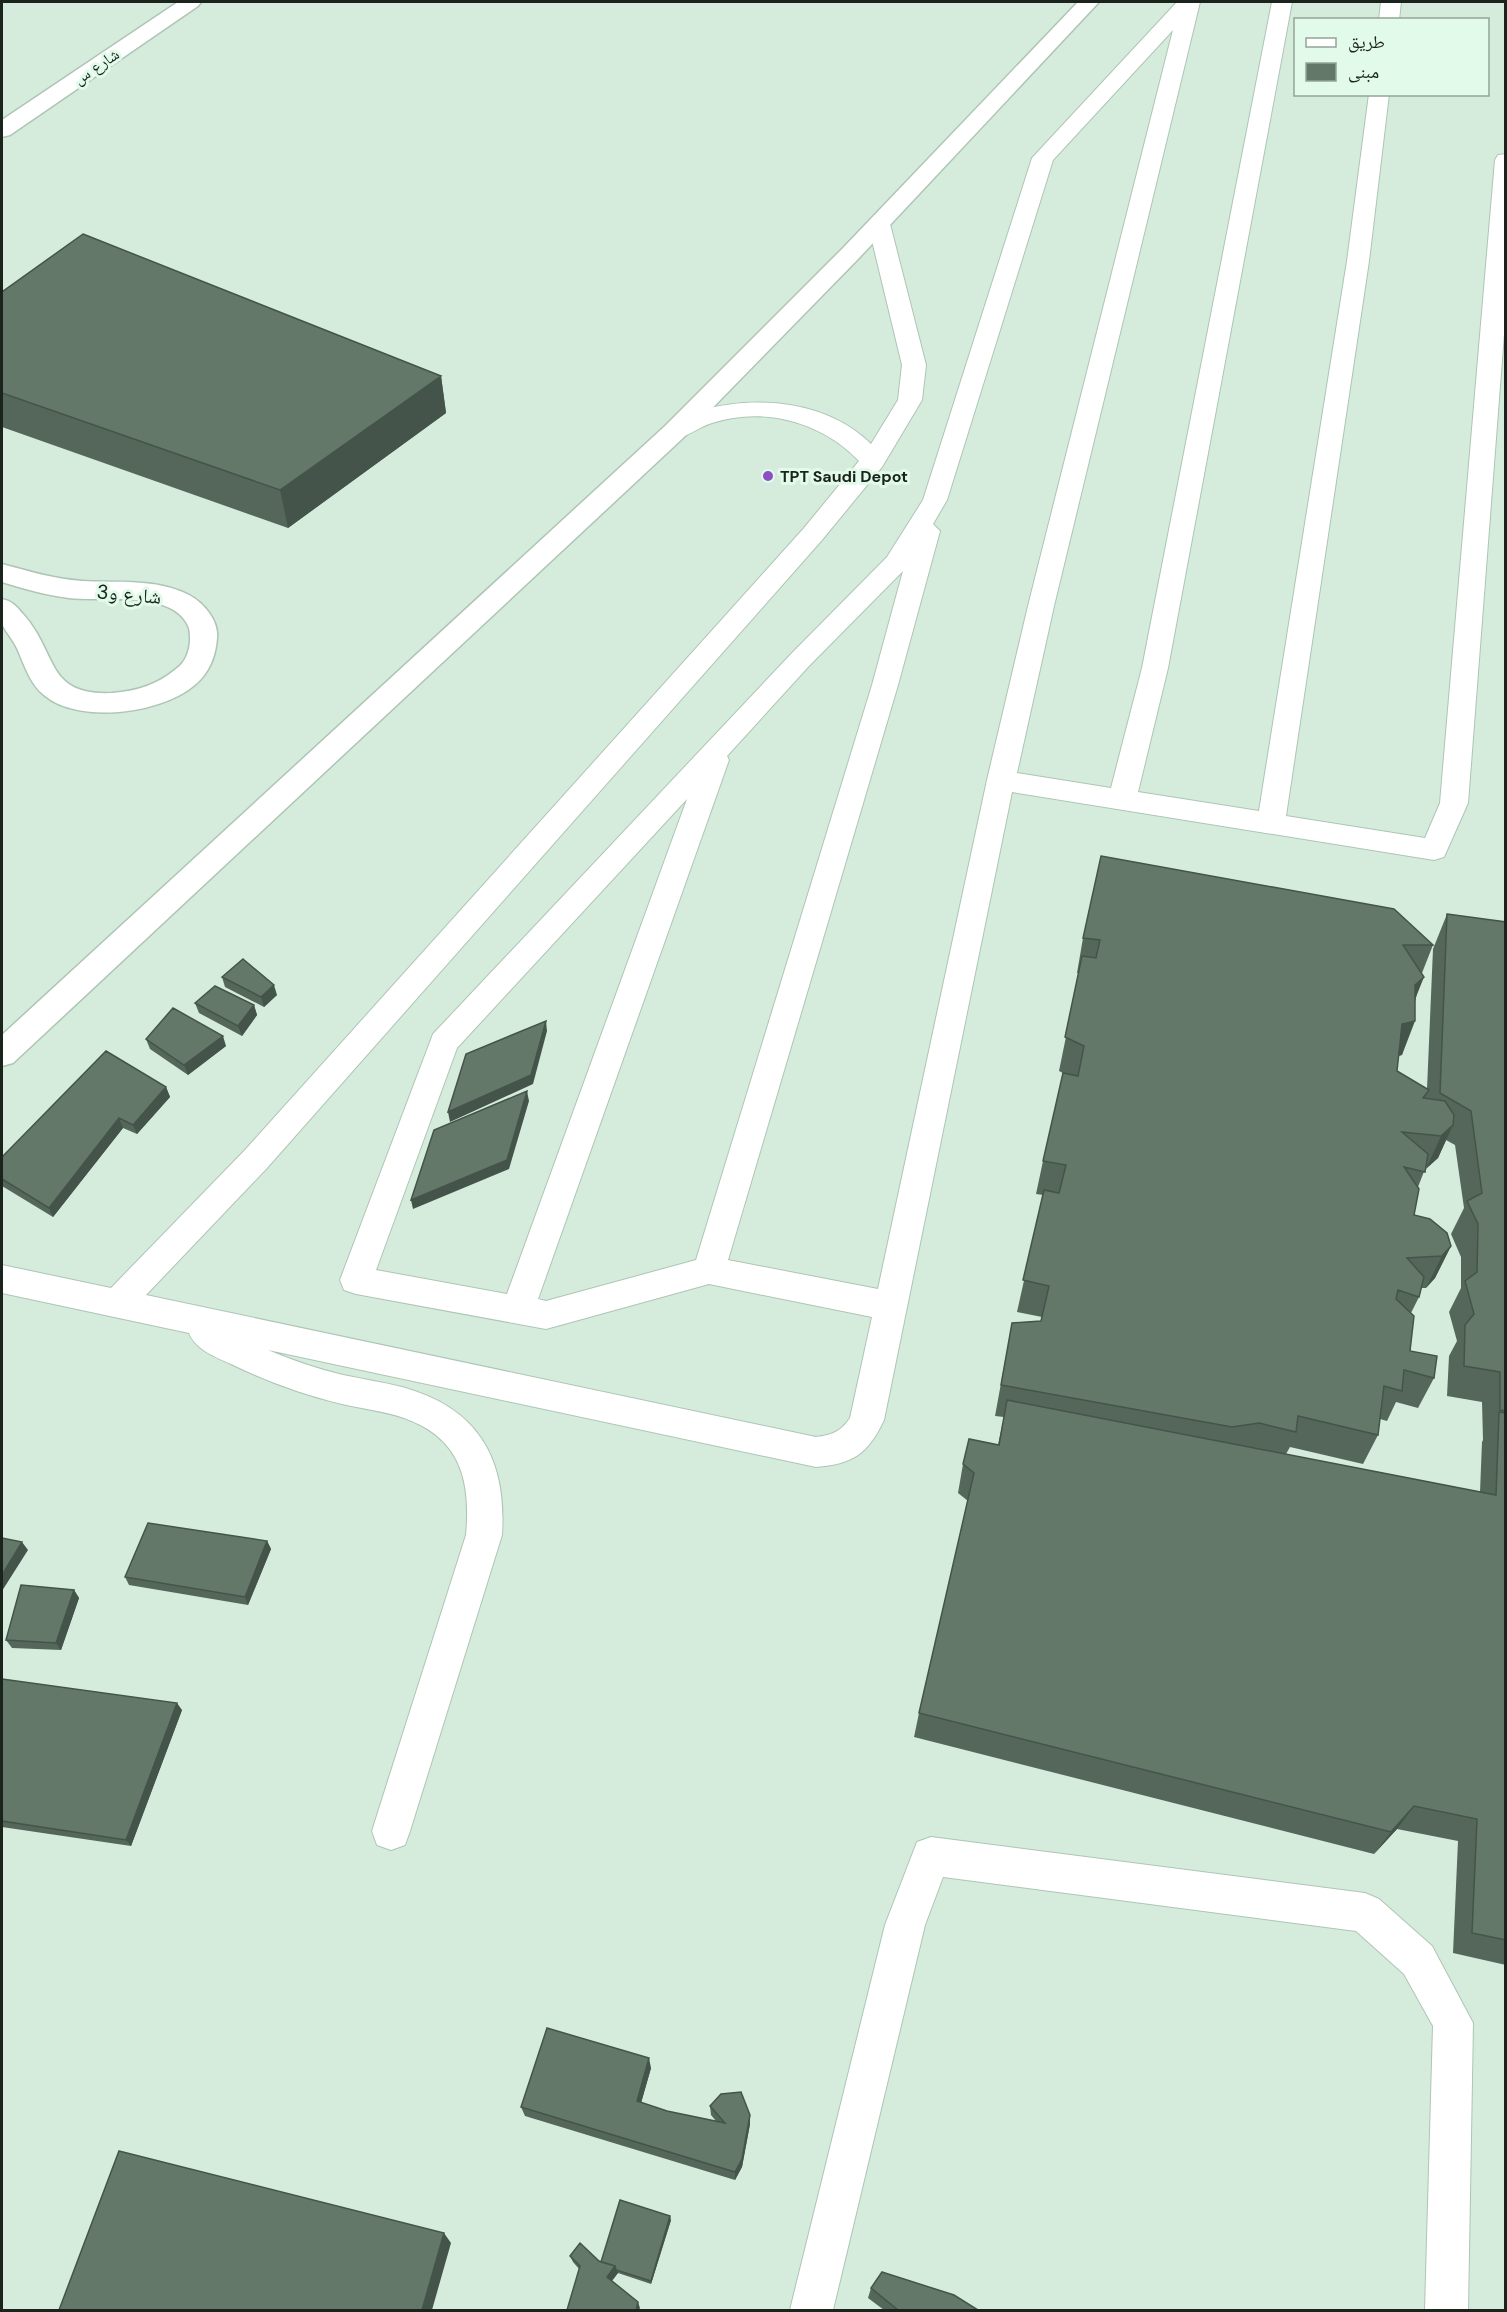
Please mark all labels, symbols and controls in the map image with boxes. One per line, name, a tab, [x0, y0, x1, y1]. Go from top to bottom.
legend	[1294, 18, 1489, 96]
text: طريق	[1348, 30, 1385, 54]
street label: شارع س	[69, 43, 123, 89]
text: مبنى	[1348, 60, 1379, 84]
place label: TPT Saudi Depot	[780, 466, 908, 487]
marker: TPT Saudi Depot	[761, 469, 775, 483]
street label: شارع و3	[96, 578, 162, 610]

